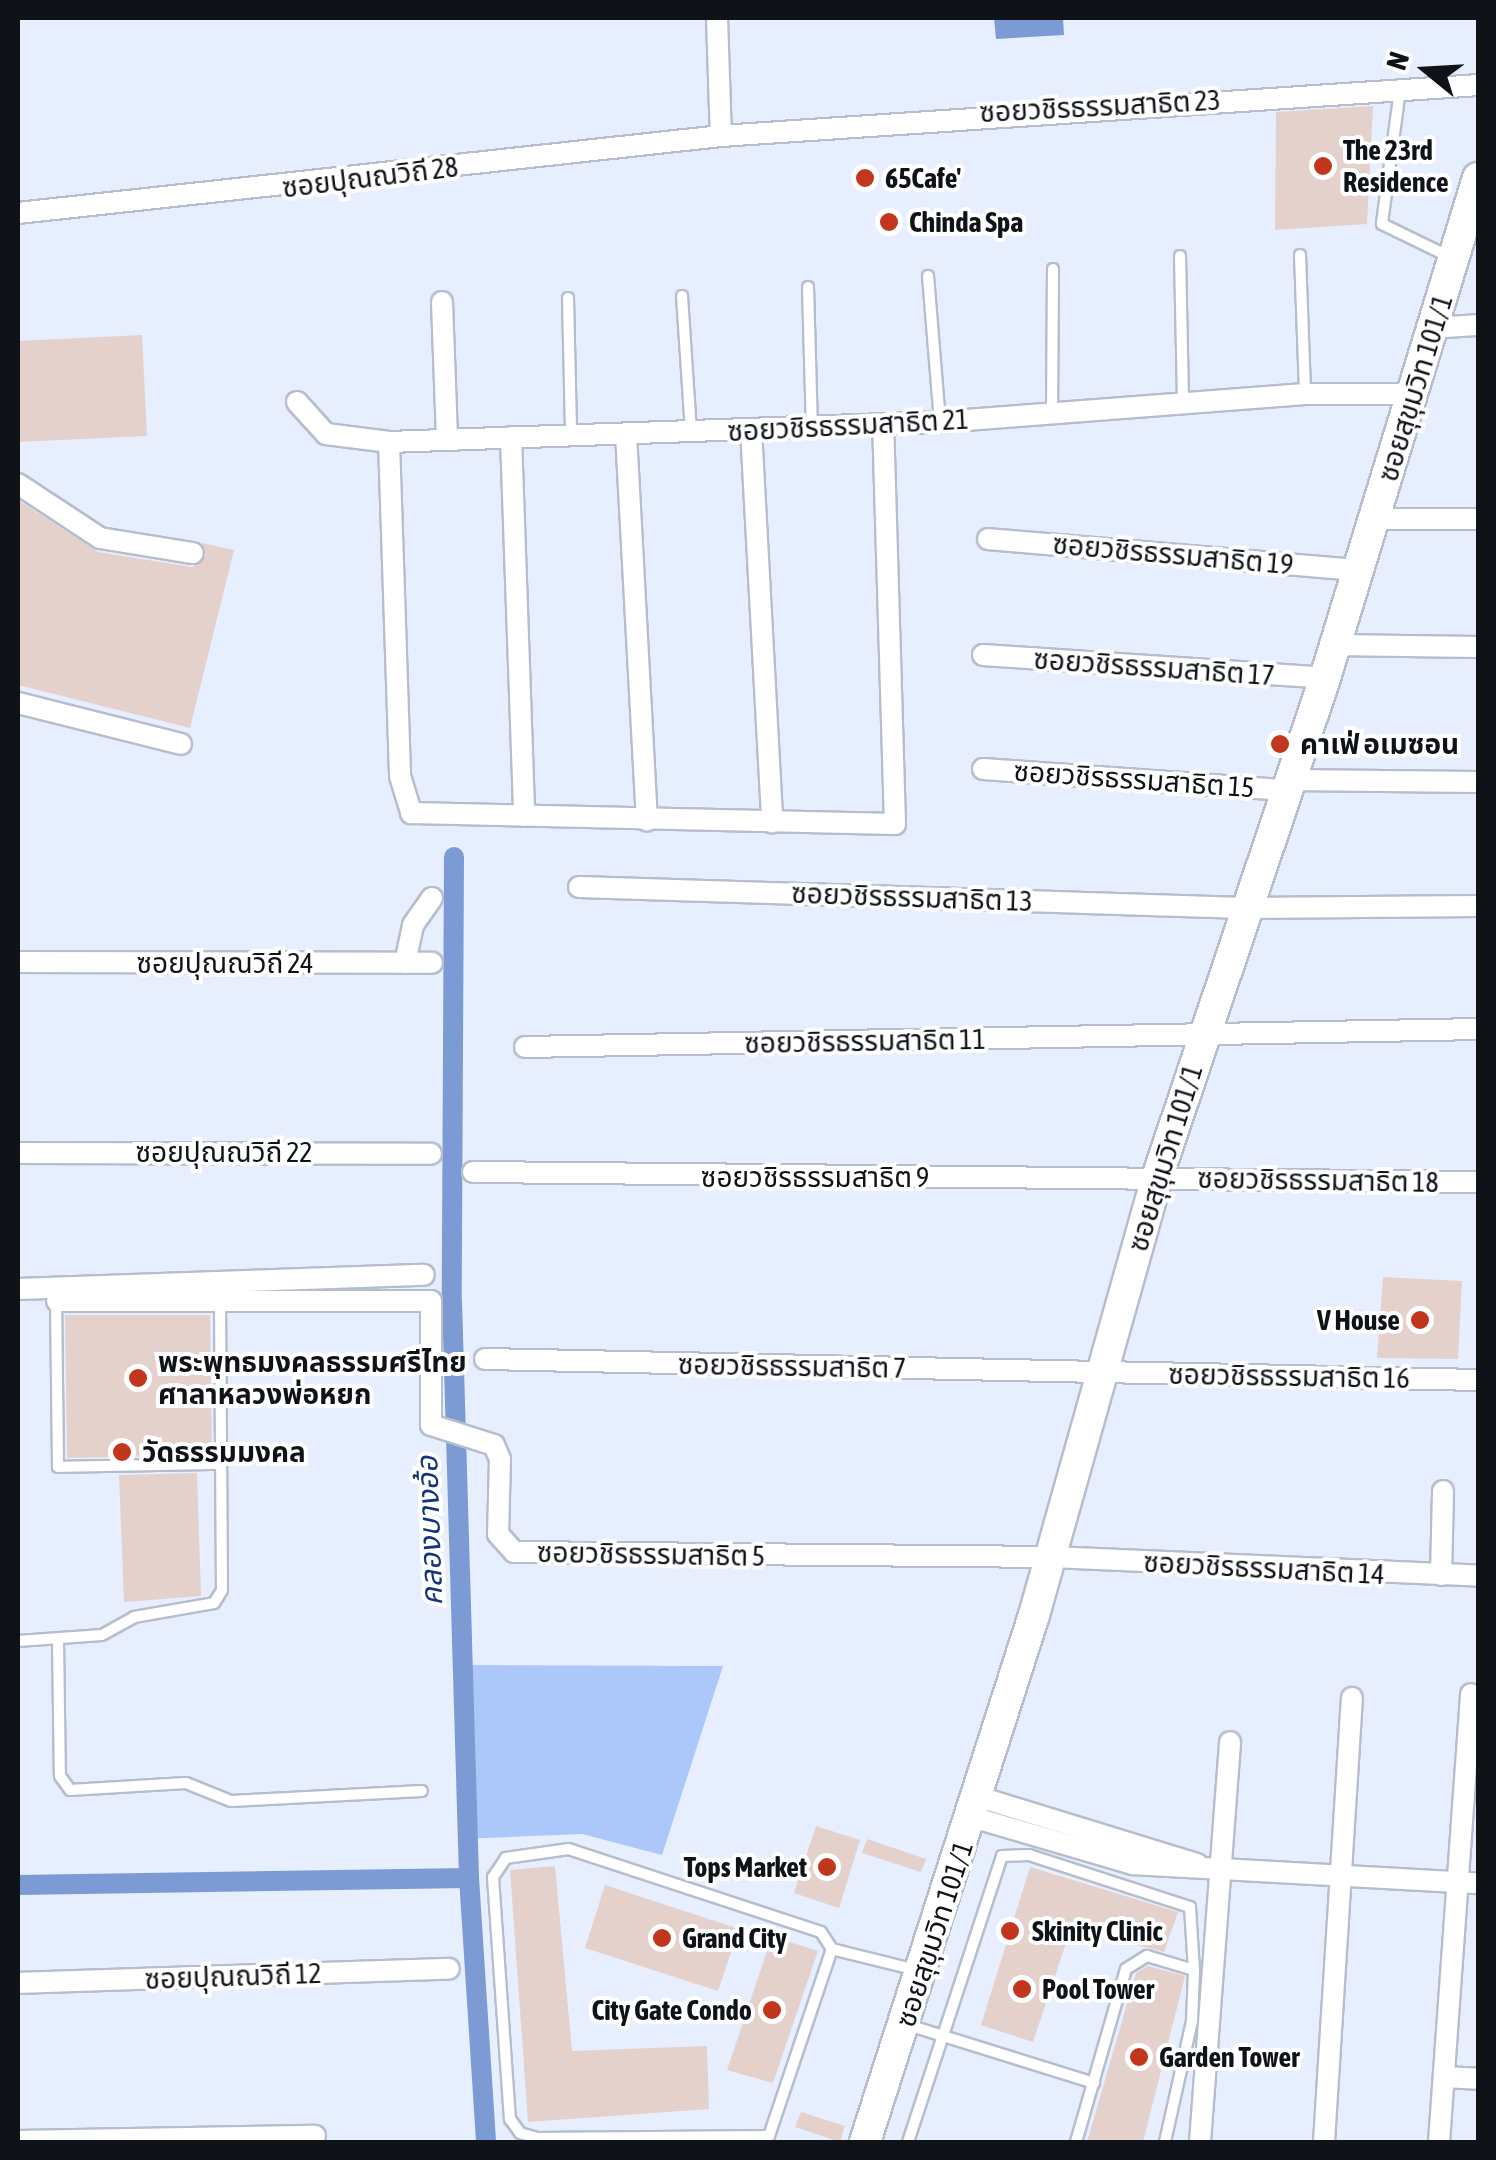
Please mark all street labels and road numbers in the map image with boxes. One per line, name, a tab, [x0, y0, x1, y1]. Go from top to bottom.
street label: ซอยวชิรธรรมสาธิต 23	[979, 83, 1221, 129]
street label: ซอยปุณณวิถี 28	[280, 150, 460, 204]
street label: ซอยสุขุมวิท 101/1	[1371, 291, 1459, 485]
street label: ซอยวชิรธรรมสาธิต 21	[727, 402, 969, 448]
street label: ซอยวชิรธรรมสาธิต 19	[1051, 527, 1295, 581]
street label: ซอยวชิรธรรมสาธิต 17	[1032, 642, 1276, 692]
street label: ซอยวชิรธรรมสาธิต 15	[1012, 754, 1256, 804]
street label: ซอยวชิรธรรมสาธิต 13	[791, 876, 1033, 918]
street label: ซอยปุณณวิถี 24	[137, 946, 313, 980]
street label: ซอยวชิรธรรมสาธิต 11	[744, 1022, 986, 1060]
street label: ซอยสุขุมวิท 101/1	[1121, 1061, 1209, 1255]
street label: ซอยปุณณวิถี 22	[136, 1135, 312, 1169]
street label: ซอยวชิรธรรมสาธิต 9	[701, 1160, 929, 1194]
street label: ซอยวชิรธรรมสาธิต 18	[1197, 1161, 1439, 1199]
street label: ซอยวชิรธรรมสาธิต 7	[678, 1347, 906, 1385]
street label: ซอยวชิรธรรมสาธิต 16	[1168, 1357, 1410, 1395]
street label: ซอยวชิรธรรมสาธิต 5	[537, 1535, 765, 1573]
street label: ซอยวชิรธรรมสาธิต 14	[1143, 1545, 1385, 1591]
street label: ซอยสุขุมวิท 101/1	[888, 1837, 980, 2031]
street label: ซอยปุณณวิถี 12	[144, 1956, 322, 1996]

